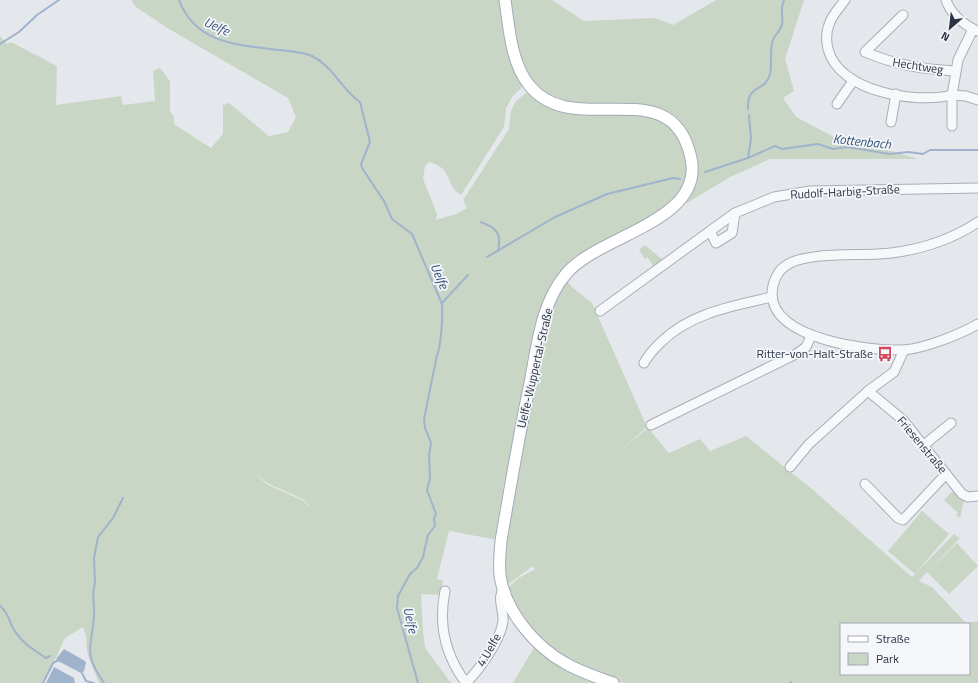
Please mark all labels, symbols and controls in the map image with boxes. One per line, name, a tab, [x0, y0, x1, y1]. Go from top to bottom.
north arrow	[930, 8, 970, 48]
water label: Uelfe	[201, 11, 234, 41]
text: N	[938, 28, 952, 46]
street label: Hechtweg	[891, 52, 945, 79]
water label: Kottenbach	[832, 128, 893, 154]
street label: Rudolf-Harbig-Straße	[790, 179, 900, 204]
water label: Uelfe	[426, 260, 455, 293]
street label: Uelfe-Wuppertal-Straße	[511, 306, 558, 430]
place label: Ritter-von-Halt-Straße	[757, 344, 873, 363]
bus stop icon: Ritter-von-Halt-Straße	[876, 345, 894, 363]
street label: Friesenstraße	[893, 412, 952, 478]
water label: Uelfe	[398, 605, 424, 636]
legend	[840, 623, 970, 675]
text: Straße	[876, 629, 910, 648]
street label: 4.Uelfe	[471, 630, 506, 670]
text: Park	[876, 649, 899, 668]

